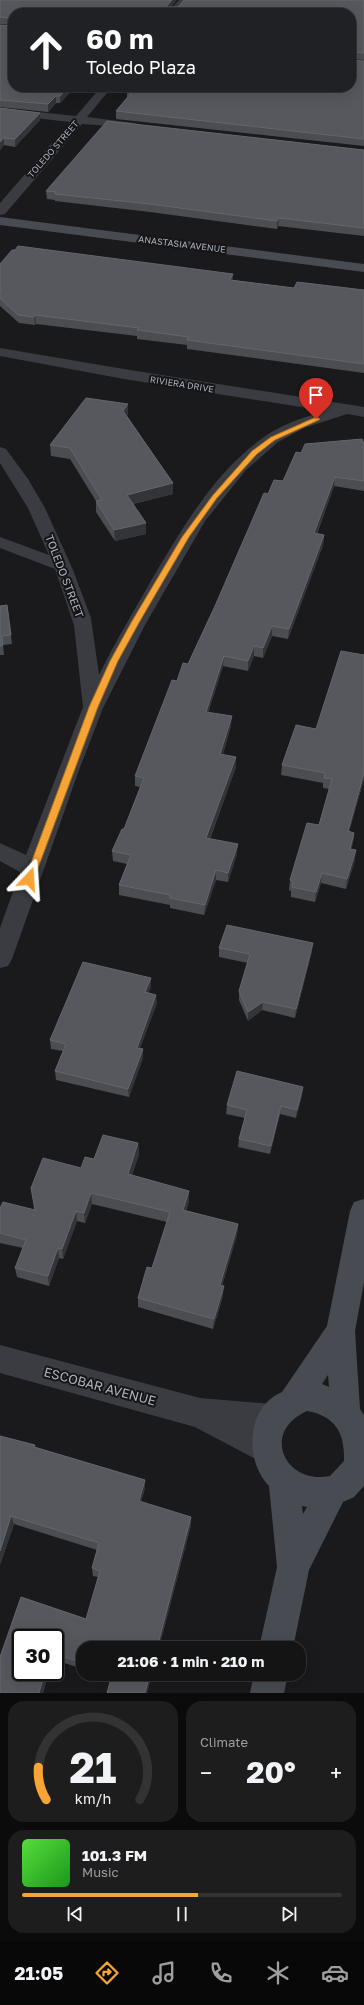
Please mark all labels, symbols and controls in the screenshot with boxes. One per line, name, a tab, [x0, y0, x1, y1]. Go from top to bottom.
text: 60 m	[86, 22, 153, 55]
icon: ahead	[20, 24, 72, 76]
text: Toledo Plaza	[86, 56, 196, 78]
street label: TOLEDO STREET	[25, 118, 81, 180]
street label: ANASTASIA AVENUE	[138, 233, 226, 255]
street label: RIVIERA DRIVE	[149, 374, 215, 394]
pin	[299, 378, 333, 419]
icon: arrive	[305, 384, 327, 406]
street label: TOLEDO STREET	[43, 533, 87, 620]
position arrow	[8, 858, 50, 900]
street label: ESCOBAR AVENUE	[42, 1363, 158, 1409]
speed limit sign: 30	[12, 1629, 64, 1681]
text: 21:06 · 1 min · 210 m	[118, 1652, 264, 1670]
text: Climate	[200, 1734, 248, 1750]
text: 21	[70, 1741, 116, 1791]
text: 20°	[246, 1754, 296, 1790]
text: −	[200, 1759, 212, 1786]
text: +	[330, 1759, 342, 1786]
text: km/h	[75, 1789, 111, 1806]
text: 101.3 FM	[82, 1846, 147, 1864]
text: Music	[82, 1864, 119, 1880]
icon: previous	[64, 1903, 86, 1925]
icon: pause	[171, 1903, 193, 1925]
icon: next	[278, 1903, 300, 1925]
icon: directions	[93, 1959, 121, 1987]
icon: music	[150, 1959, 178, 1987]
icon: phone	[207, 1959, 235, 1987]
icon: climate	[264, 1959, 292, 1987]
icon: car	[321, 1959, 349, 1987]
text: 21:05	[15, 1962, 63, 1984]

